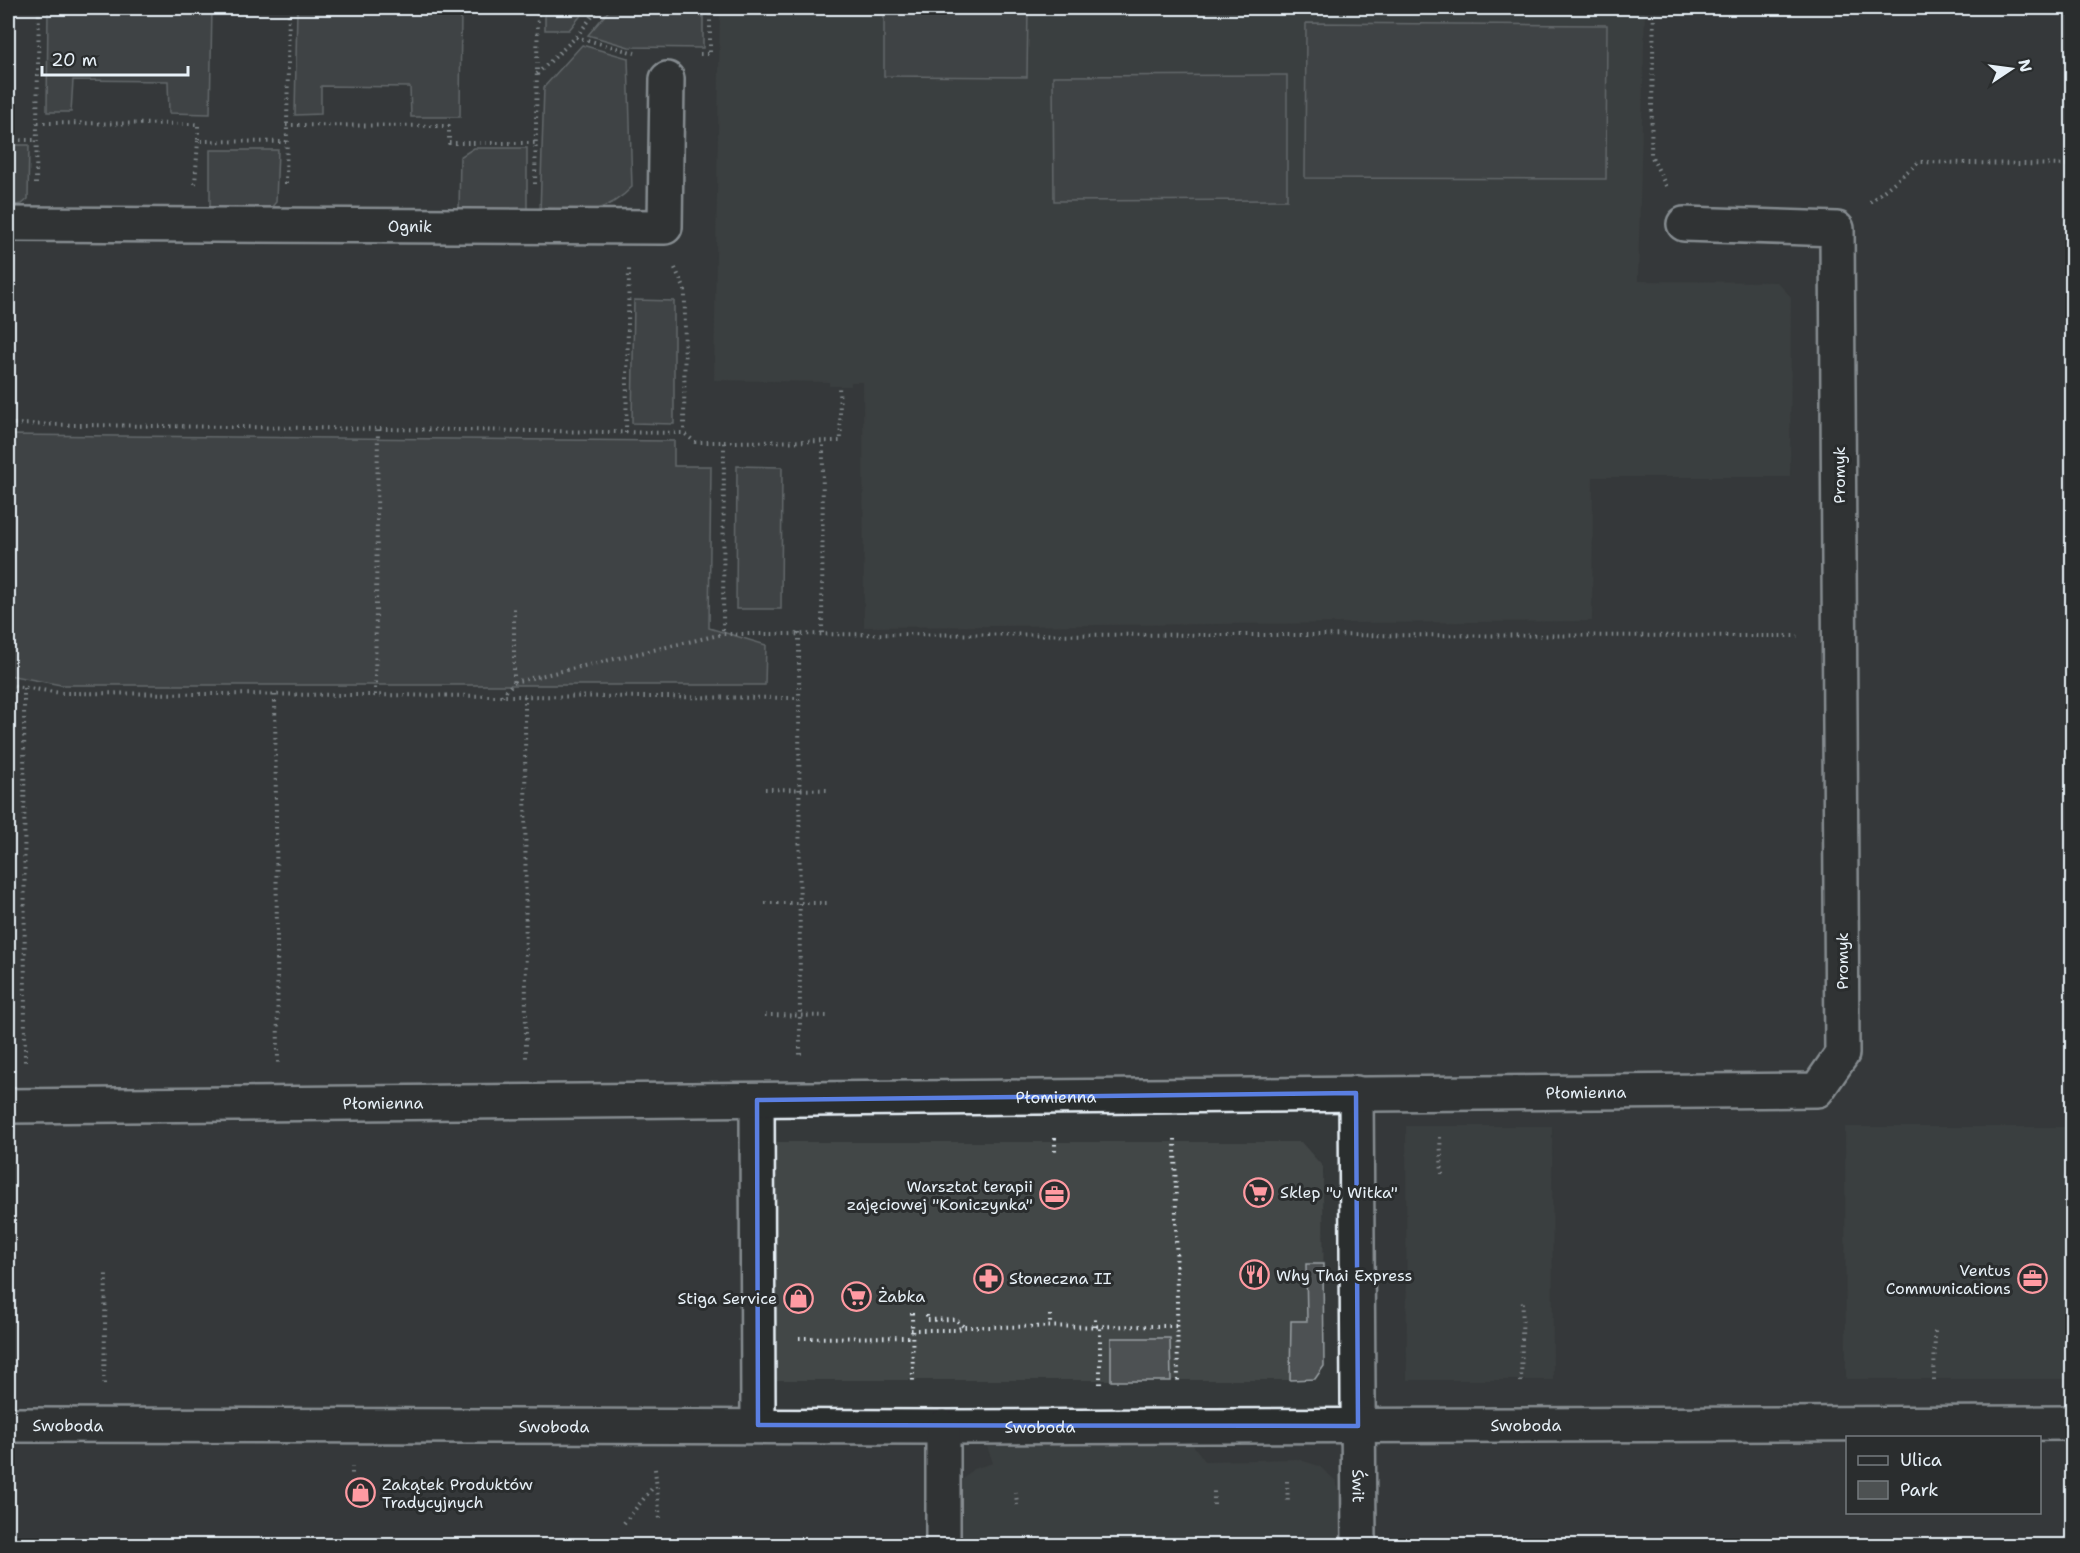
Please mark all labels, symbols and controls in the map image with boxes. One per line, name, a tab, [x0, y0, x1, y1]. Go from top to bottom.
scale bar	[42, 39, 188, 77]
north arrow	[1981, 39, 2041, 99]
text: 20 m	[51, 48, 97, 72]
text: N	[2013, 57, 2037, 74]
street label: Ognik	[388, 215, 432, 236]
street label: Promyk	[1829, 446, 1850, 504]
street label: Promyk	[1832, 932, 1853, 990]
street label: Płomienna	[1545, 1081, 1627, 1103]
street label: Płomienna	[1015, 1086, 1097, 1108]
street label: Płomienna	[342, 1092, 424, 1114]
place label: Warsztat terapii zajęciowej "Koniczynka"	[847, 1176, 1033, 1215]
supermarket icon: Sklep "u Witka"	[1243, 1176, 1275, 1208]
office icon: Warsztat terapii zajęciowej "Koniczynka"	[1038, 1179, 1070, 1211]
place label: Sklep "u Witka"	[1280, 1182, 1398, 1203]
restaurant icon: Why Thai Express	[1239, 1259, 1271, 1291]
place label: Ventus Communications	[1886, 1260, 2011, 1299]
pharmacy icon: Słoneczna II	[972, 1262, 1004, 1294]
office icon: Ventus Communications	[2016, 1263, 2048, 1295]
place label: Why Thai Express	[1276, 1265, 1413, 1286]
place label: Słoneczna II	[1009, 1268, 1112, 1289]
supermarket icon: Żabka	[841, 1280, 873, 1312]
shop icon: Stiga Service	[782, 1282, 814, 1314]
place label: Żabka	[878, 1286, 925, 1307]
place label: Stiga Service	[678, 1288, 777, 1309]
street label: Swoboda	[1491, 1414, 1562, 1436]
street label: Swoboda	[33, 1415, 104, 1436]
street label: Swoboda	[519, 1416, 590, 1437]
street label: Swoboda	[1005, 1416, 1076, 1437]
legend	[1846, 1436, 2041, 1514]
text: Ulica	[1900, 1448, 1942, 1472]
street label: Świt	[1348, 1469, 1369, 1503]
place label: Zakątek Produktów Tradycyjnych	[382, 1474, 533, 1513]
shop icon: Zakątek Produktów Tradycyjnych	[345, 1477, 377, 1509]
text: Park	[1900, 1478, 1939, 1502]

